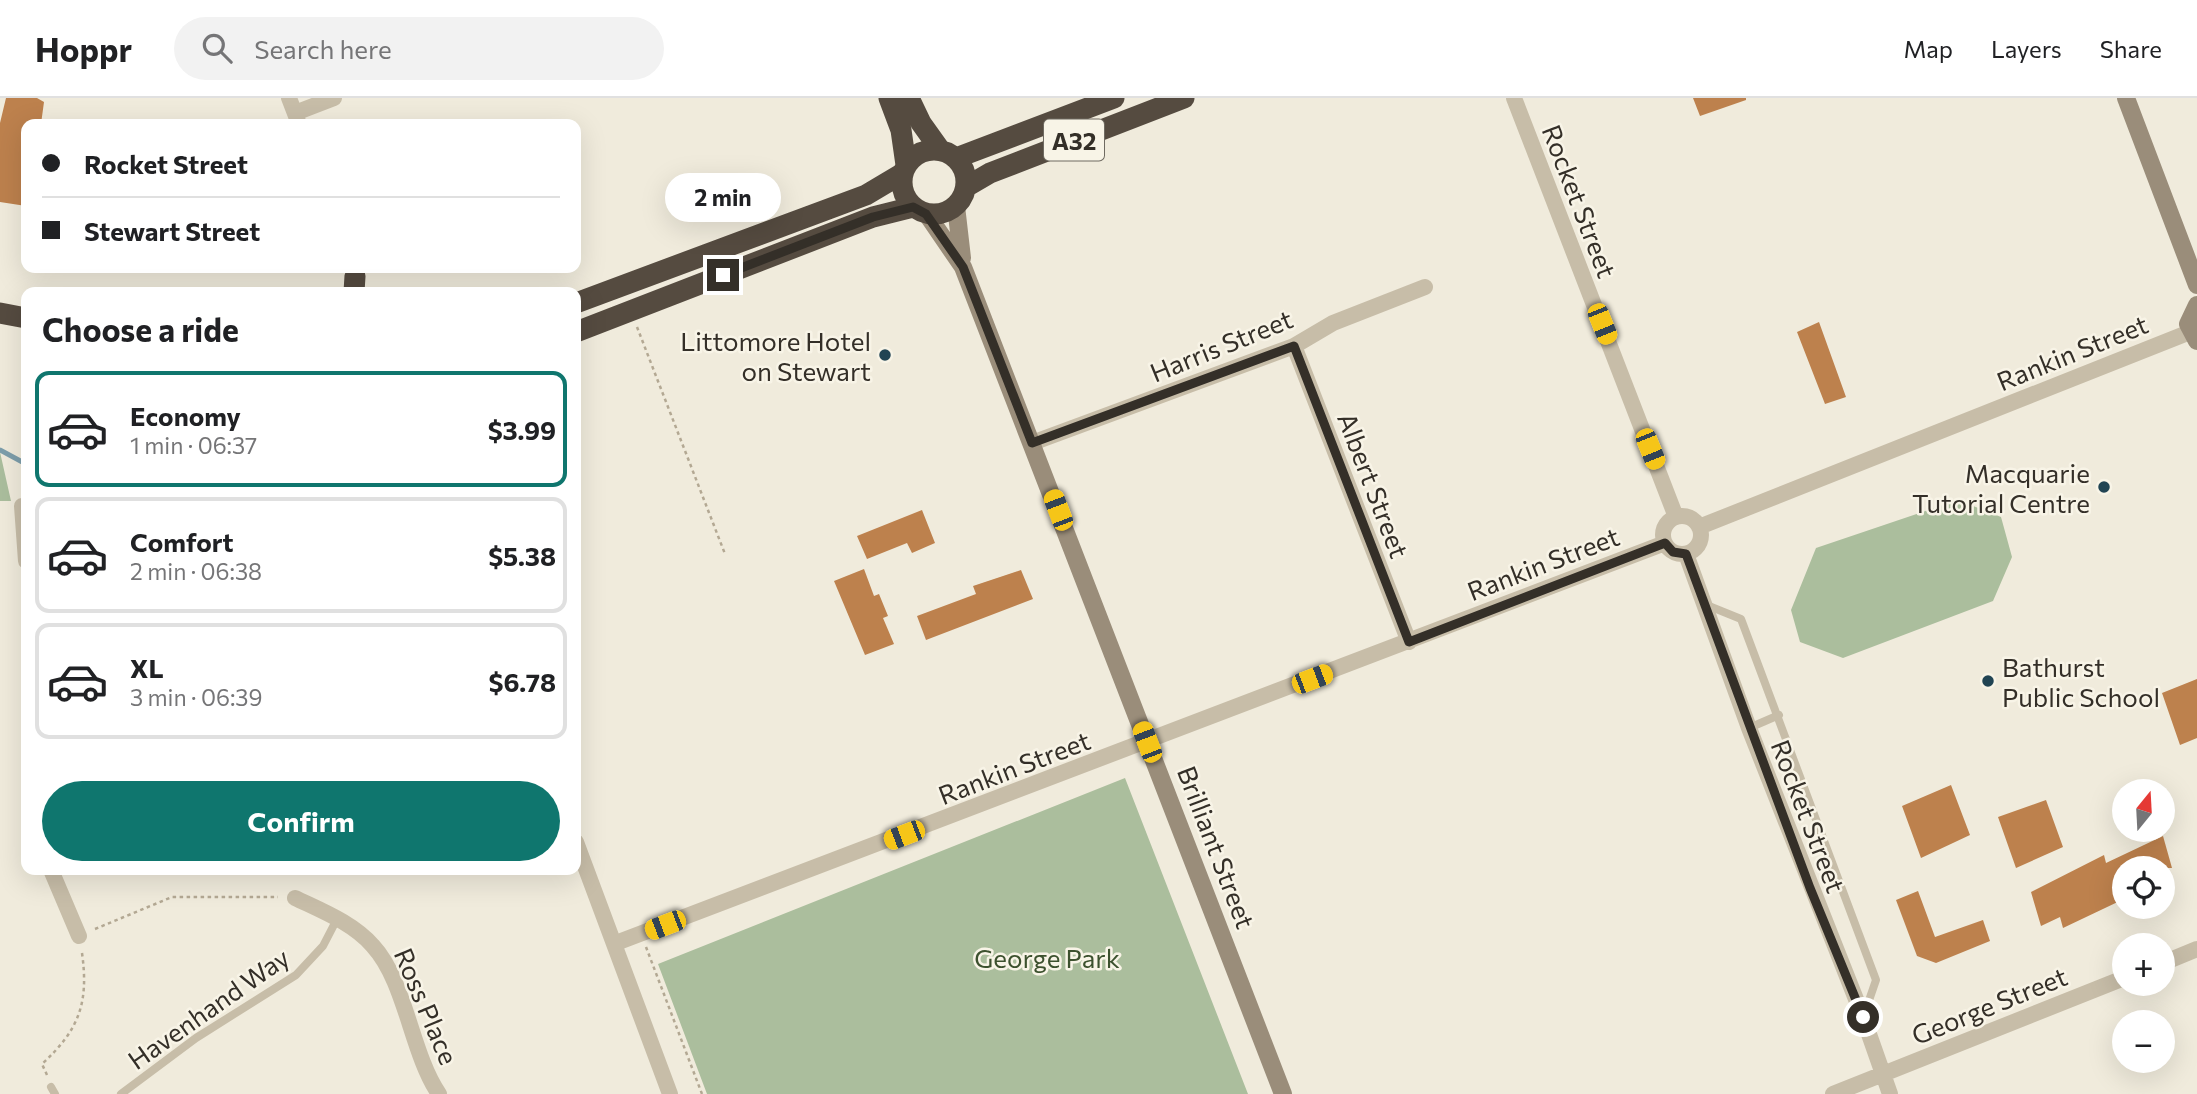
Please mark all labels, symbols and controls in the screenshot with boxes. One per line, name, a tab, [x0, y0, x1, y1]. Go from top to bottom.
search box	[174, 17, 664, 80]
text: Hoppr	[35, 28, 132, 69]
icon: search	[198, 29, 236, 67]
text: Search here	[254, 33, 392, 64]
text: Map	[1904, 34, 1953, 63]
text: Layers	[1991, 34, 2062, 63]
text: Share	[2100, 34, 2162, 63]
road number: A32	[1044, 120, 1104, 160]
street label: Rocket Street	[1537, 120, 1623, 282]
text: Rocket Street	[84, 148, 248, 179]
callout: 2 min	[665, 174, 781, 222]
text: 2 min	[694, 183, 752, 211]
text: Stewart Street	[84, 215, 260, 246]
route end	[707, 259, 739, 291]
car	[1585, 301, 1620, 347]
street label: Harris Street	[1145, 302, 1297, 388]
street label: Rankin Street	[1992, 308, 2152, 396]
text: Choose a ride	[42, 309, 239, 349]
place label: Littomore Hotel on Stewart	[680, 325, 871, 386]
marker: Littomore Hotel on Stewart	[877, 347, 893, 363]
icon: car	[46, 398, 109, 461]
text: Economy	[130, 400, 241, 431]
street label: Albert Street	[1332, 408, 1416, 562]
text: $3.99	[488, 414, 556, 445]
car	[1633, 426, 1668, 472]
text: 1 min · 06:37	[130, 431, 257, 459]
place label: Macquarie Tutorial Centre	[1912, 457, 2090, 518]
marker: Macquarie Tutorial Centre	[2096, 479, 2112, 495]
car	[1041, 487, 1076, 533]
street label: Rankin Street	[1463, 520, 1623, 606]
icon: car	[46, 524, 109, 587]
text: Comfort	[130, 526, 233, 557]
text: $5.38	[488, 540, 556, 571]
text: 2 min · 06:38	[130, 557, 262, 585]
icon: car	[46, 650, 109, 713]
place label: Bathurst Public School	[2002, 651, 2160, 712]
text: XL	[130, 652, 164, 683]
car	[1289, 662, 1336, 696]
text: $6.78	[489, 666, 556, 697]
marker: Bathurst Public School	[1980, 673, 1996, 689]
text: 3 min · 06:39	[130, 683, 262, 711]
car	[1130, 719, 1165, 765]
street label: Rankin Street	[934, 724, 1094, 810]
street label: Rocket Street	[1766, 735, 1852, 897]
street label: Brilliant Street	[1172, 761, 1262, 933]
north arrow	[2112, 779, 2175, 842]
map controls	[2112, 779, 2175, 1073]
button: Confirm	[42, 781, 560, 861]
car	[881, 818, 928, 852]
button: locate	[2112, 856, 2175, 919]
car	[642, 908, 689, 942]
button: +	[2112, 933, 2175, 996]
street label: Havenhand Way	[121, 941, 295, 1075]
park label: George Park	[974, 942, 1120, 973]
street label: Ross Place	[389, 943, 465, 1069]
street label: George Street	[1907, 960, 2071, 1050]
route start	[1847, 1001, 1879, 1033]
button: −	[2112, 1010, 2175, 1073]

